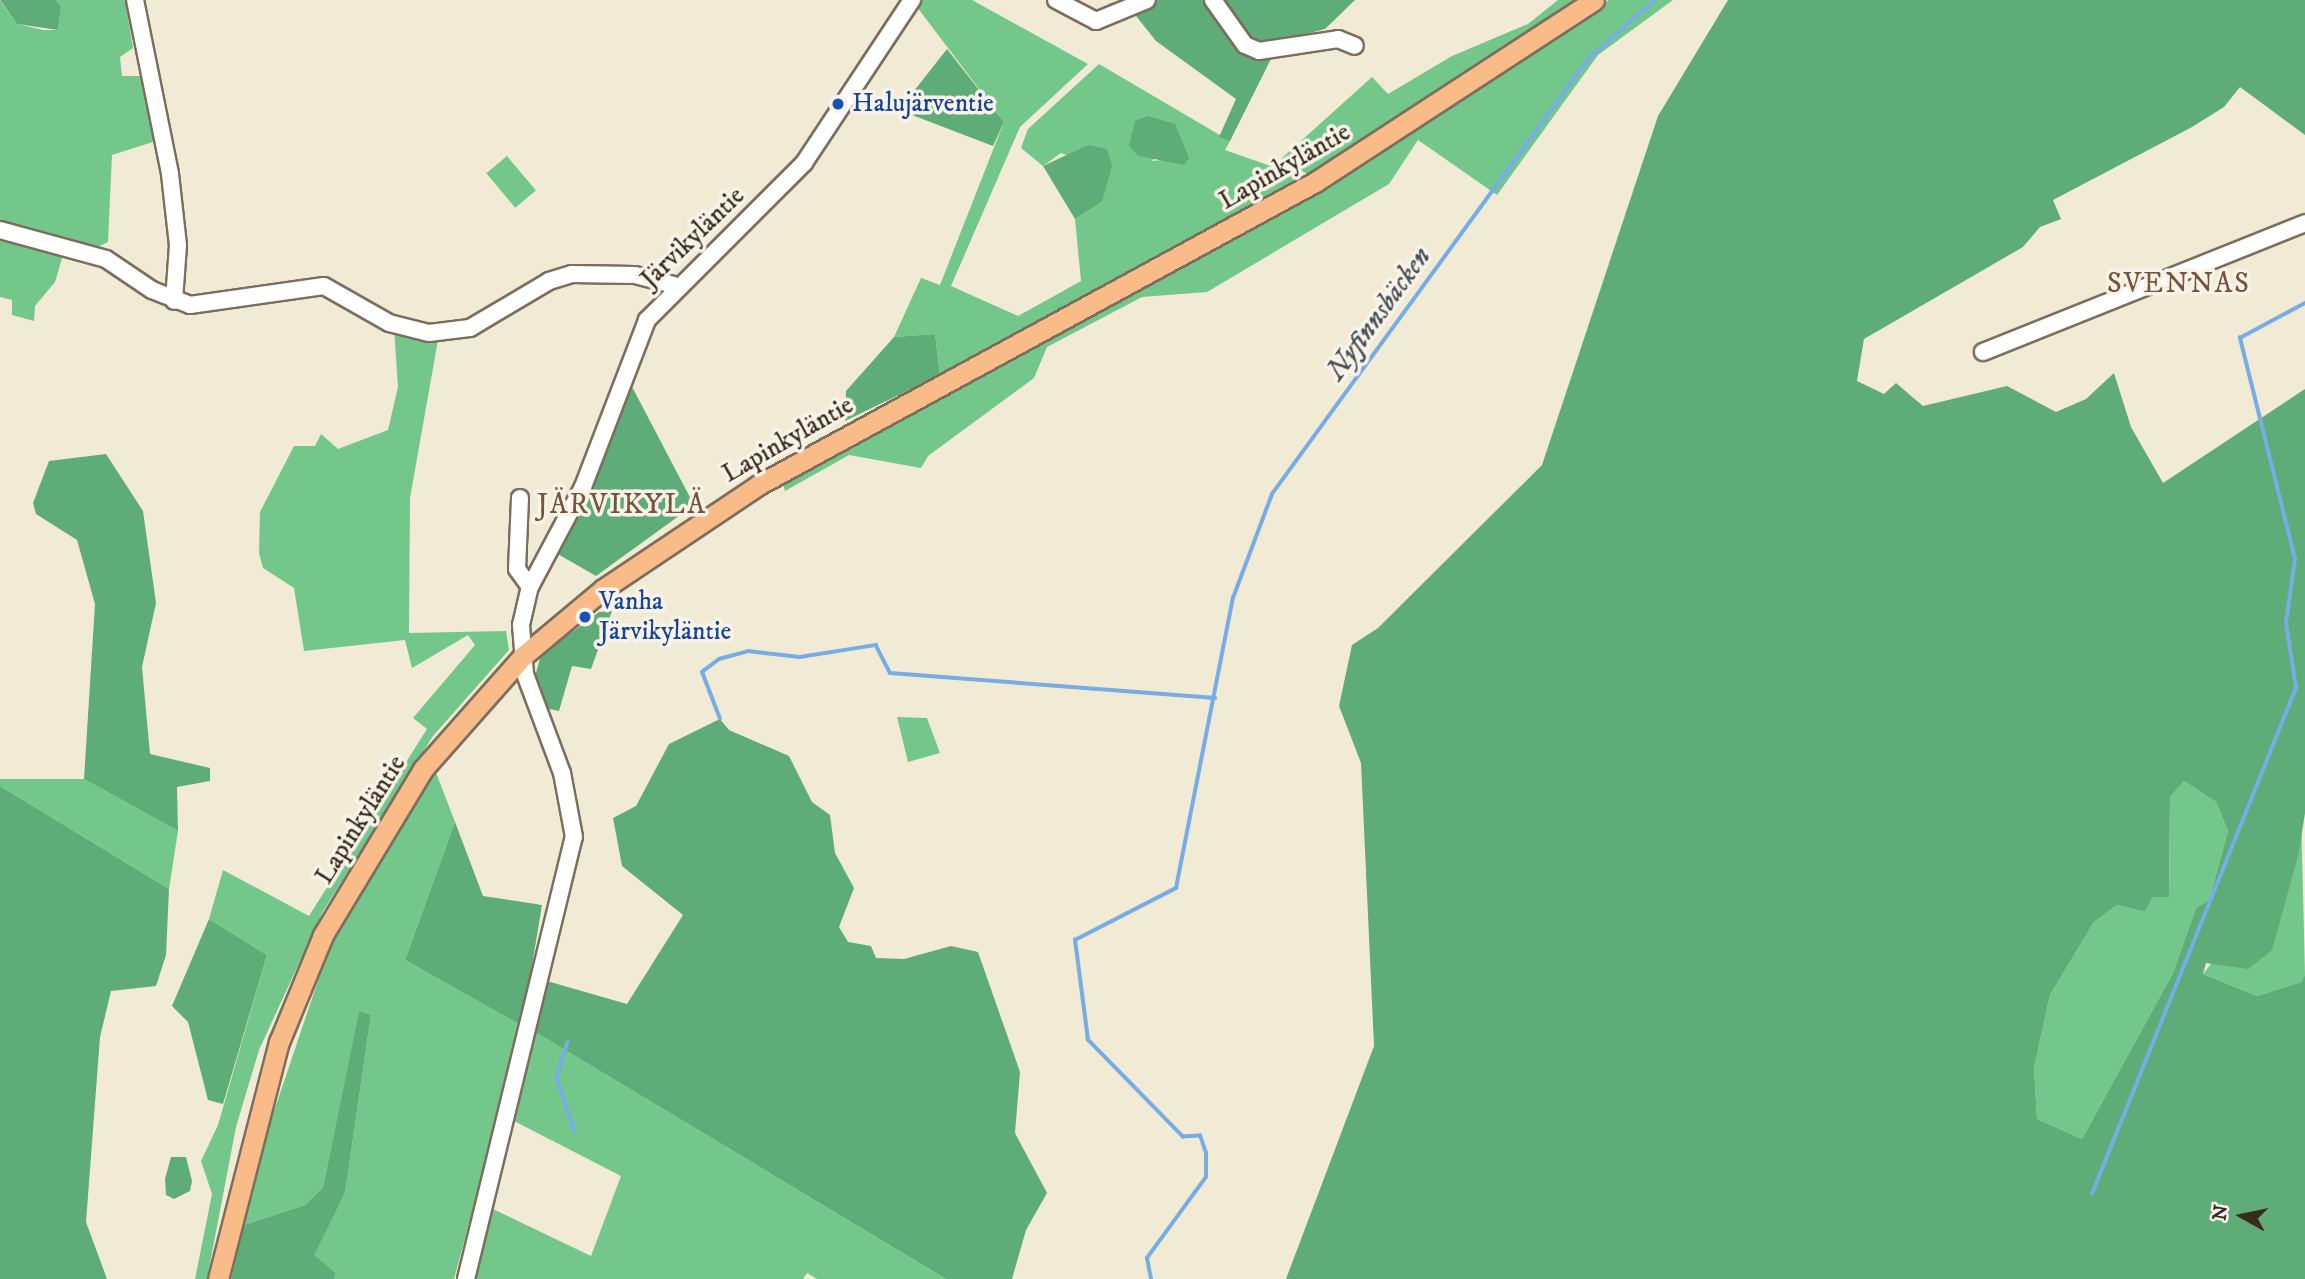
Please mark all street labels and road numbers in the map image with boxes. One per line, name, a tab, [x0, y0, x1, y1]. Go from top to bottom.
street label: Lapinkyläntie	[1214, 117, 1356, 217]
street label: Järvikyläntie	[635, 181, 751, 295]
street label: Lapinkyläntie	[717, 390, 859, 490]
street label: Lapinkyläntie	[309, 750, 413, 890]

